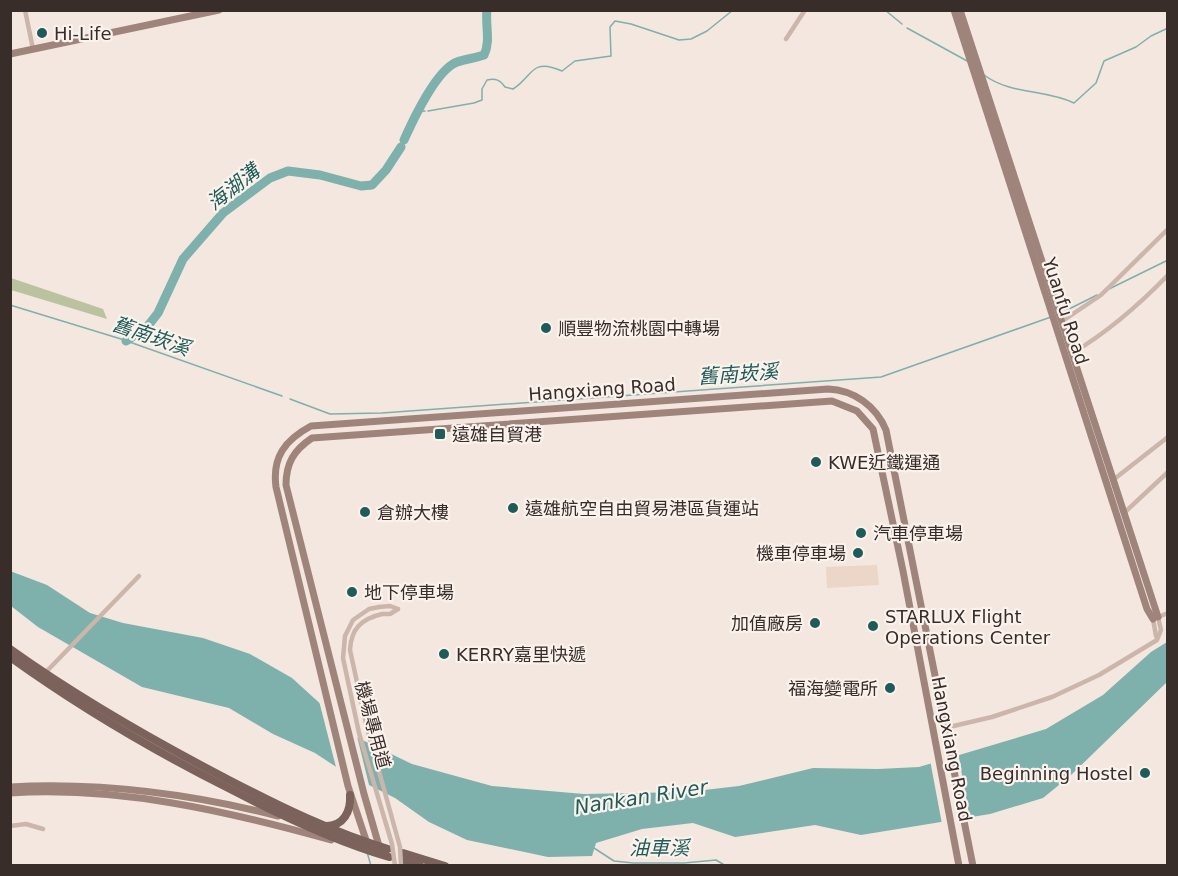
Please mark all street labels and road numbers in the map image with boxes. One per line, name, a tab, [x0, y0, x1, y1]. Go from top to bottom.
street label: Yuanfu Road	[1038, 254, 1093, 367]
street label: Hangxiang Road	[528, 373, 676, 405]
street label: Hangxiang Road	[928, 674, 976, 824]
street label: 機場專用道	[351, 679, 395, 771]

